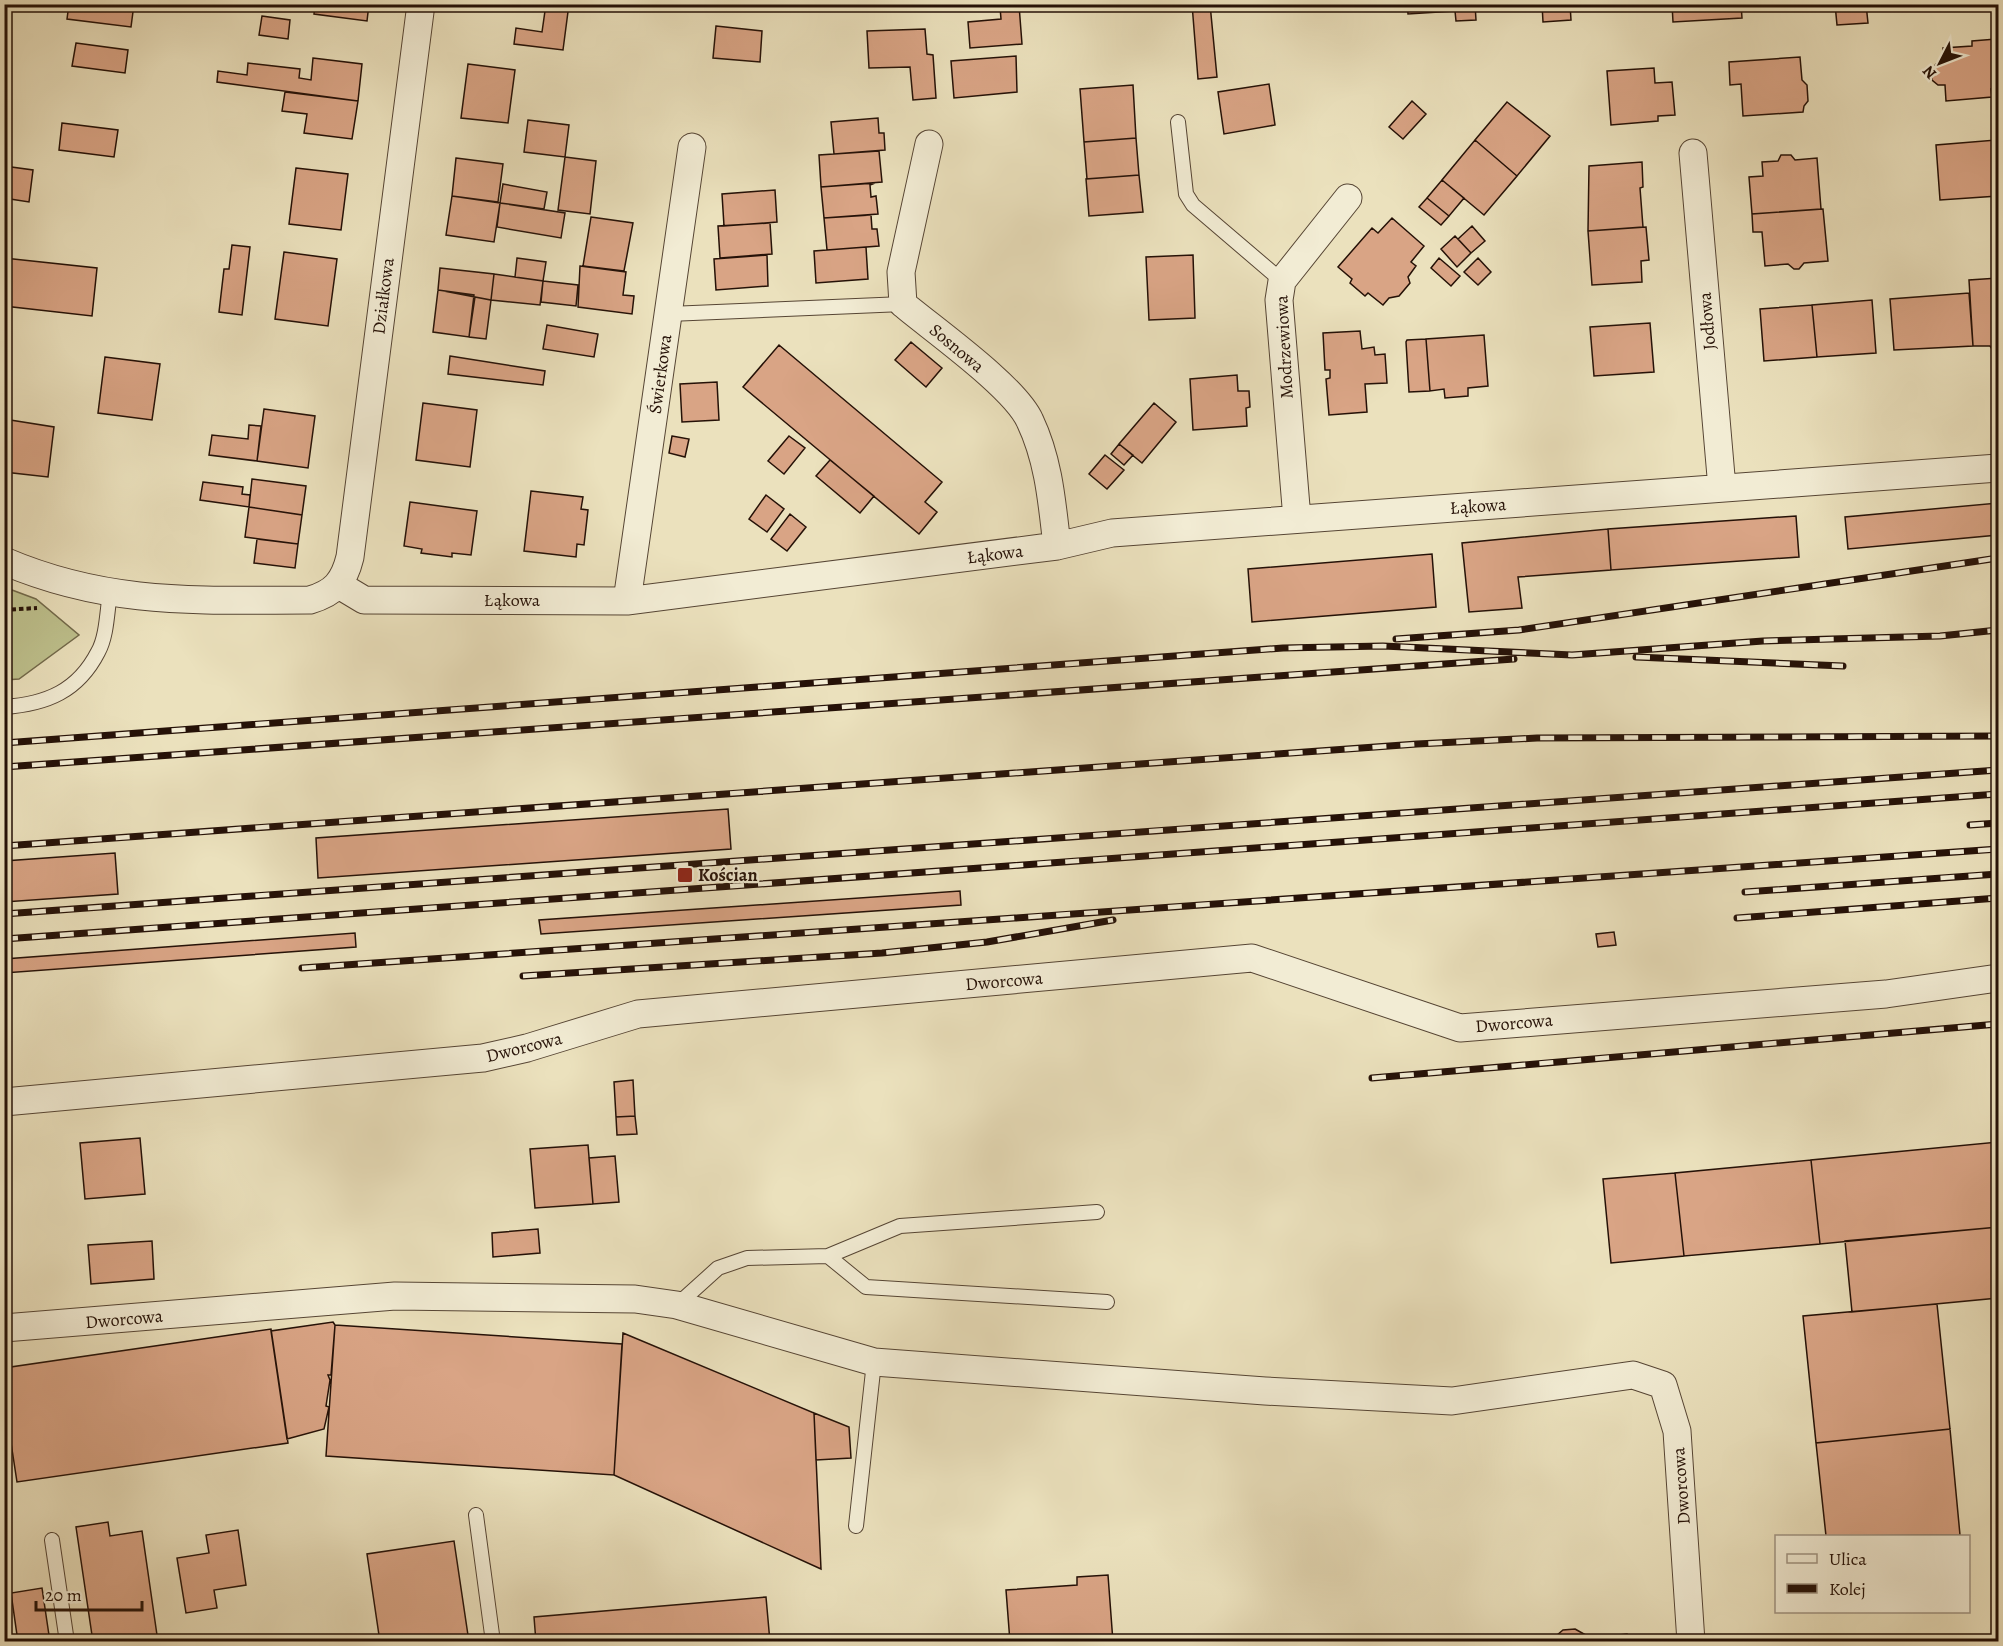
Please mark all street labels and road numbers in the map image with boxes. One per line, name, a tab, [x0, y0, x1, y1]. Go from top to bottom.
street label: Działkowa	[366, 256, 400, 336]
street label: Jodłowa	[1692, 290, 1721, 351]
street label: Modrzewiowa	[1269, 294, 1299, 400]
street label: Sosnowa	[924, 318, 990, 378]
street label: Świerkowa	[643, 332, 678, 415]
street label: Łąkowa	[1449, 492, 1508, 520]
street label: Łąkowa	[966, 539, 1025, 569]
street label: Łąkowa	[484, 588, 541, 612]
street label: Dworcowa	[964, 966, 1044, 996]
street label: Dworcowa	[1474, 1008, 1554, 1038]
street label: Dworcowa	[483, 1026, 565, 1068]
street label: Dworcowa	[84, 1304, 164, 1334]
street label: Dworcowa	[1666, 1446, 1696, 1526]

